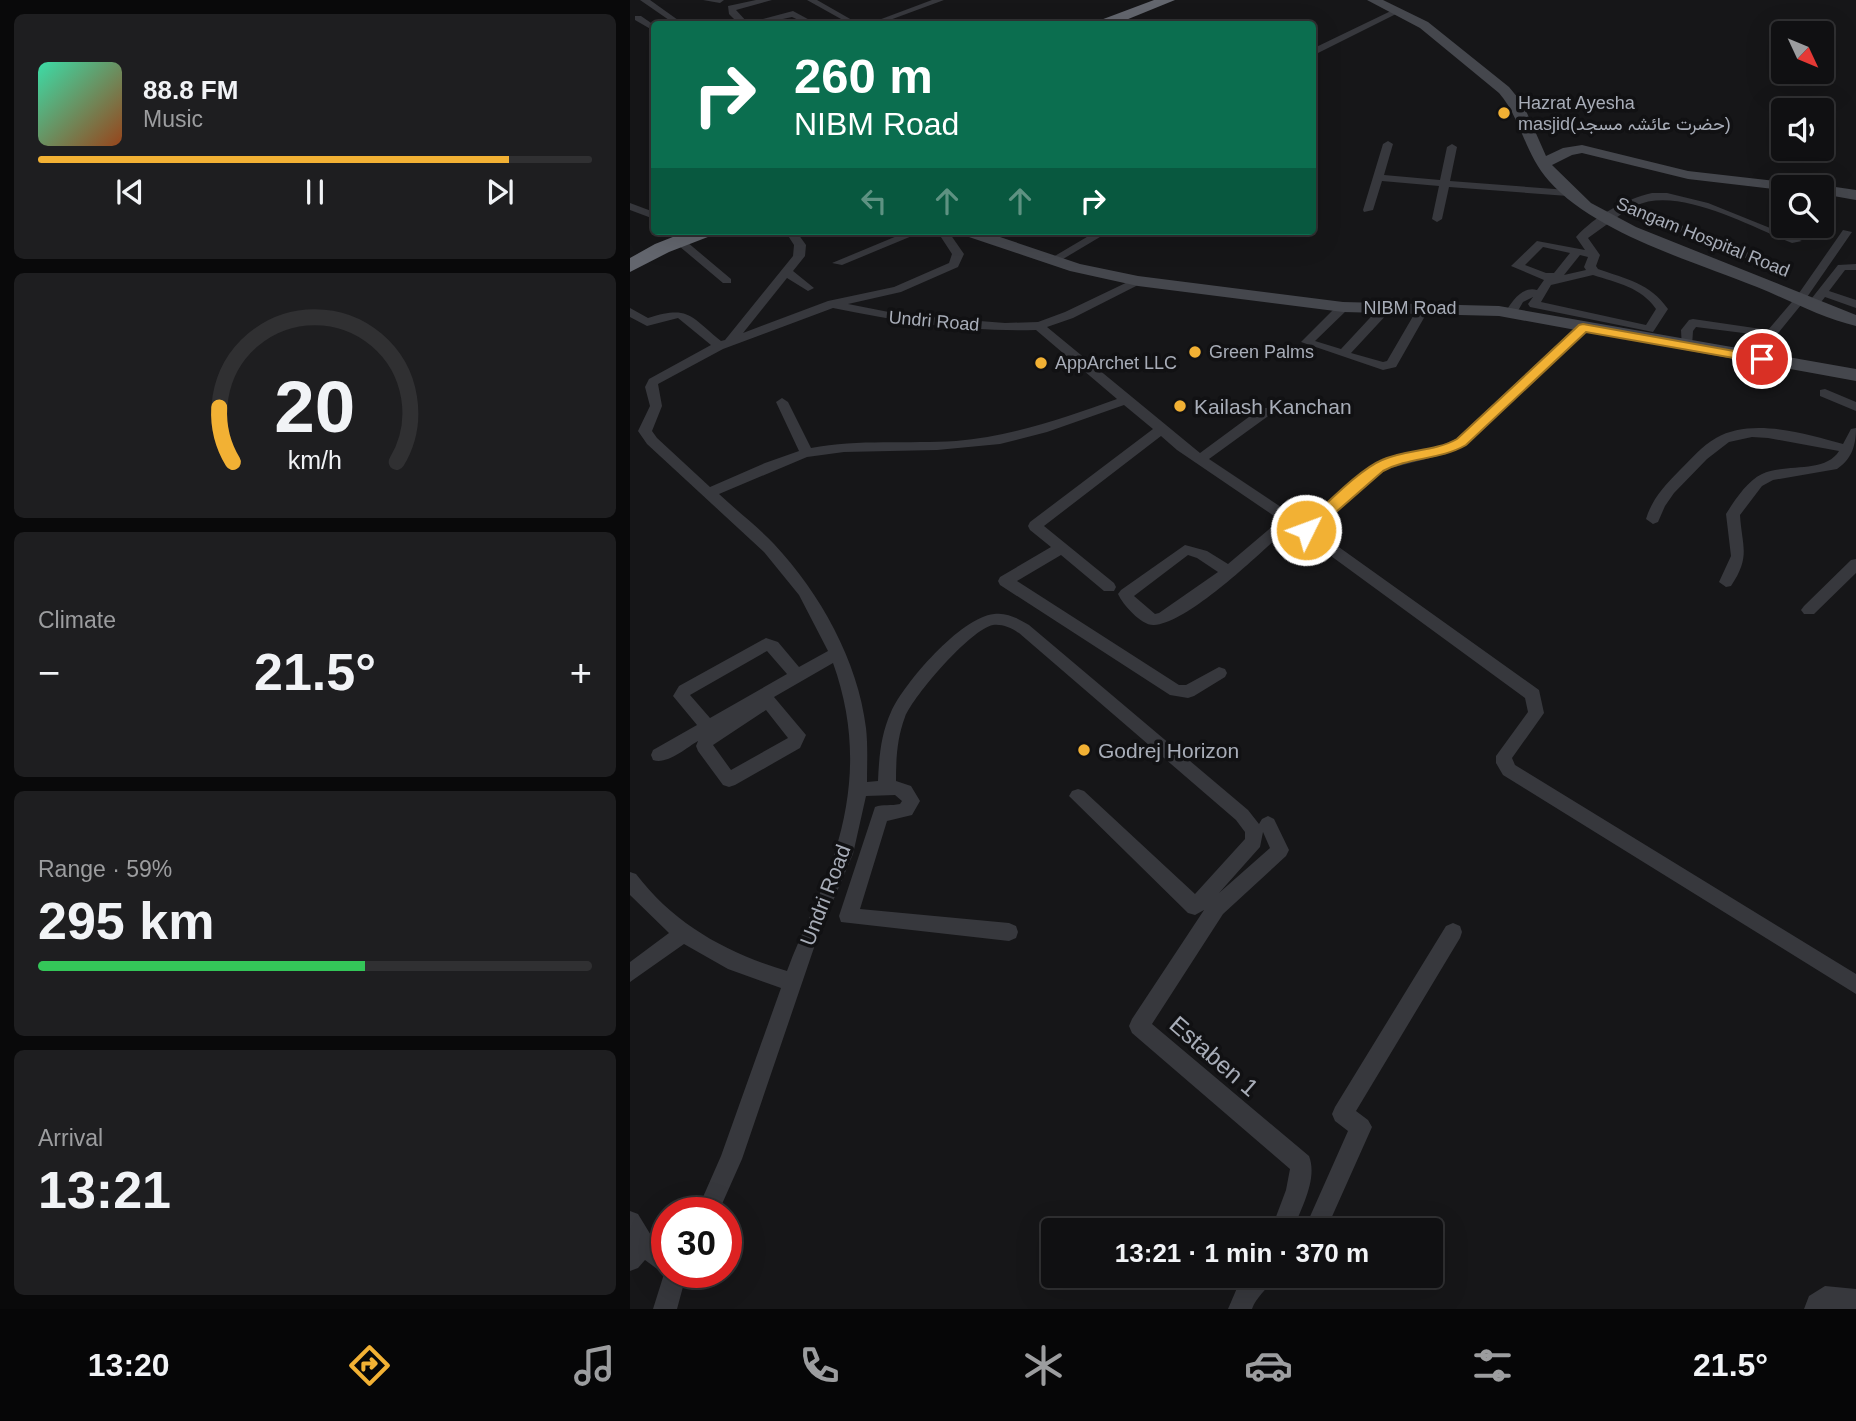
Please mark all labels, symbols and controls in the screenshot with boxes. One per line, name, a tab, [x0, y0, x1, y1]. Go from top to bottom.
north arrow	[1771, 21, 1834, 84]
map controls	[1771, 21, 1834, 238]
icon: right	[679, 49, 770, 140]
text: 260 m	[794, 49, 933, 103]
text: 88.8 FM	[143, 75, 238, 105]
place label: Hazrat Ayesha masjid(حضرت عائشہ مسجد)	[1518, 93, 1731, 135]
button: sound	[1771, 98, 1834, 161]
marker: Hazrat Ayesha masjid(حضرت عائشہ مسجد)	[1496, 105, 1512, 121]
text: Music	[143, 106, 203, 132]
text: NIBM Road	[794, 106, 959, 142]
icon: previous	[111, 173, 149, 211]
icon: pause	[296, 173, 334, 211]
icon: next	[481, 173, 519, 211]
button: search	[1771, 175, 1834, 238]
icon: left	[855, 182, 893, 220]
icon: ahead	[928, 182, 966, 220]
icon: ahead	[1001, 182, 1039, 220]
icon: right	[1074, 182, 1112, 220]
street label: Sangam Hospital Road	[1613, 193, 1793, 281]
street label: NIBM Road	[1363, 298, 1457, 318]
street label: Undri Road	[888, 307, 980, 335]
pin	[1732, 329, 1792, 389]
icon: arrive	[1743, 340, 1781, 378]
place label: Green Palms	[1209, 342, 1314, 362]
marker: Green Palms	[1187, 344, 1203, 360]
place label: AppArchet LLC	[1055, 353, 1177, 373]
marker: AppArchet LLC	[1033, 355, 1049, 371]
text: 20	[275, 366, 355, 447]
place label: Kailash Kanchan	[1194, 395, 1352, 418]
marker: Kailash Kanchan	[1172, 398, 1188, 414]
text: km/h	[288, 445, 342, 473]
position arrow	[1269, 493, 1343, 567]
text: Climate	[38, 607, 116, 633]
text: 21.5°	[254, 643, 376, 701]
text: −	[38, 652, 60, 694]
text: +	[570, 652, 592, 694]
place label: Godrej Horizon	[1098, 739, 1239, 762]
marker: Godrej Horizon	[1076, 742, 1092, 758]
street label: Undri Road	[795, 841, 855, 949]
text: Range · 59%	[38, 856, 172, 882]
text: 295 km	[38, 892, 214, 950]
street label: Estaben 1	[1164, 1010, 1264, 1102]
text: Arrival	[38, 1125, 103, 1151]
text: 13:21	[38, 1161, 171, 1219]
speed limit sign: 30	[651, 1197, 742, 1288]
text: 13:21 · 1 min · 370 m	[1115, 1238, 1369, 1268]
icon: directions	[345, 1341, 394, 1390]
icon: music	[570, 1341, 619, 1390]
icon: phone	[795, 1341, 844, 1390]
icon: climate	[1019, 1341, 1068, 1390]
icon: car	[1244, 1341, 1293, 1390]
icon: filters	[1468, 1341, 1517, 1390]
text: 13:20	[88, 1347, 170, 1383]
text: 21.5°	[1693, 1347, 1768, 1383]

